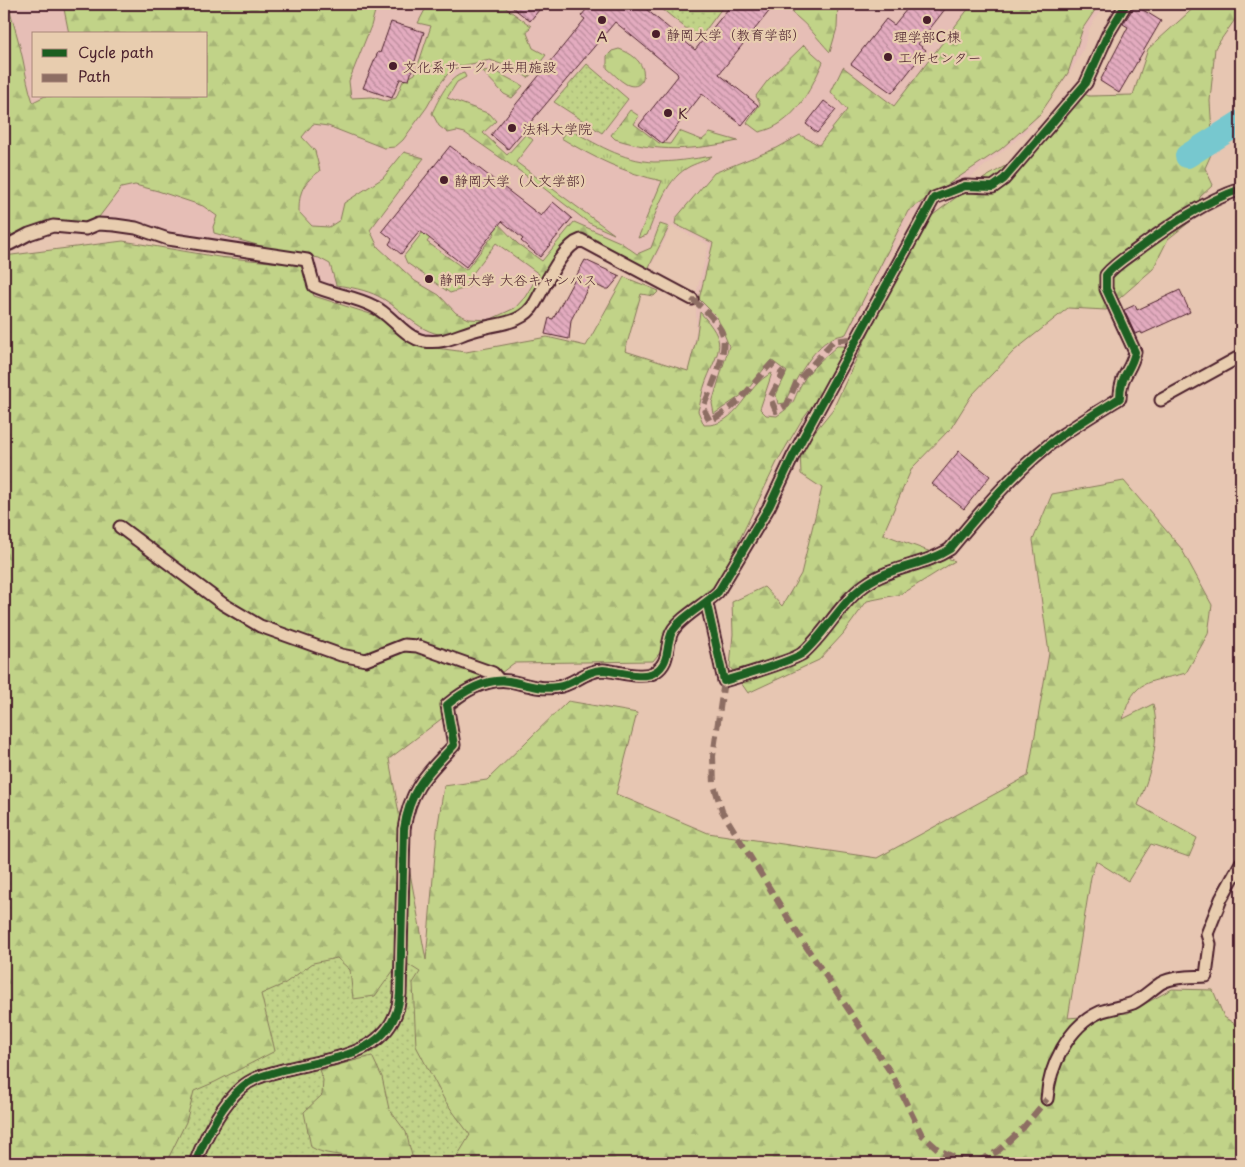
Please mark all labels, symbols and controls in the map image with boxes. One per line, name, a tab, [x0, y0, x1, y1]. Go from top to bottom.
marker: A	[596, 14, 608, 26]
marker: 理学部C棟	[921, 14, 933, 26]
place label: 静岡大学（教育学部）	[666, 24, 806, 45]
place label: A	[597, 26, 608, 47]
place label: 理学部C棟	[894, 26, 961, 47]
marker: 静岡大学（教育学部）	[650, 28, 662, 40]
legend	[32, 32, 208, 98]
text: Cycle path	[78, 40, 154, 63]
place label: 工作センター	[898, 47, 981, 68]
marker: 工作センター	[882, 51, 894, 63]
place label: 文化系サークル共用施設	[403, 56, 556, 77]
marker: 文化系サークル共用施設	[387, 60, 399, 72]
text: Path	[78, 64, 110, 87]
place label: K	[678, 103, 688, 124]
marker: K	[662, 107, 674, 119]
place label: 法科大学院	[522, 118, 592, 139]
marker: 法科大学院	[506, 122, 518, 134]
place label: 静岡大学（人文学部）	[454, 170, 594, 191]
marker: 静岡大学（人文学部）	[438, 174, 450, 186]
place label: 静岡大学 大谷キャンパス	[439, 269, 597, 290]
marker: 静岡大学 大谷キャンパス	[423, 273, 435, 285]

